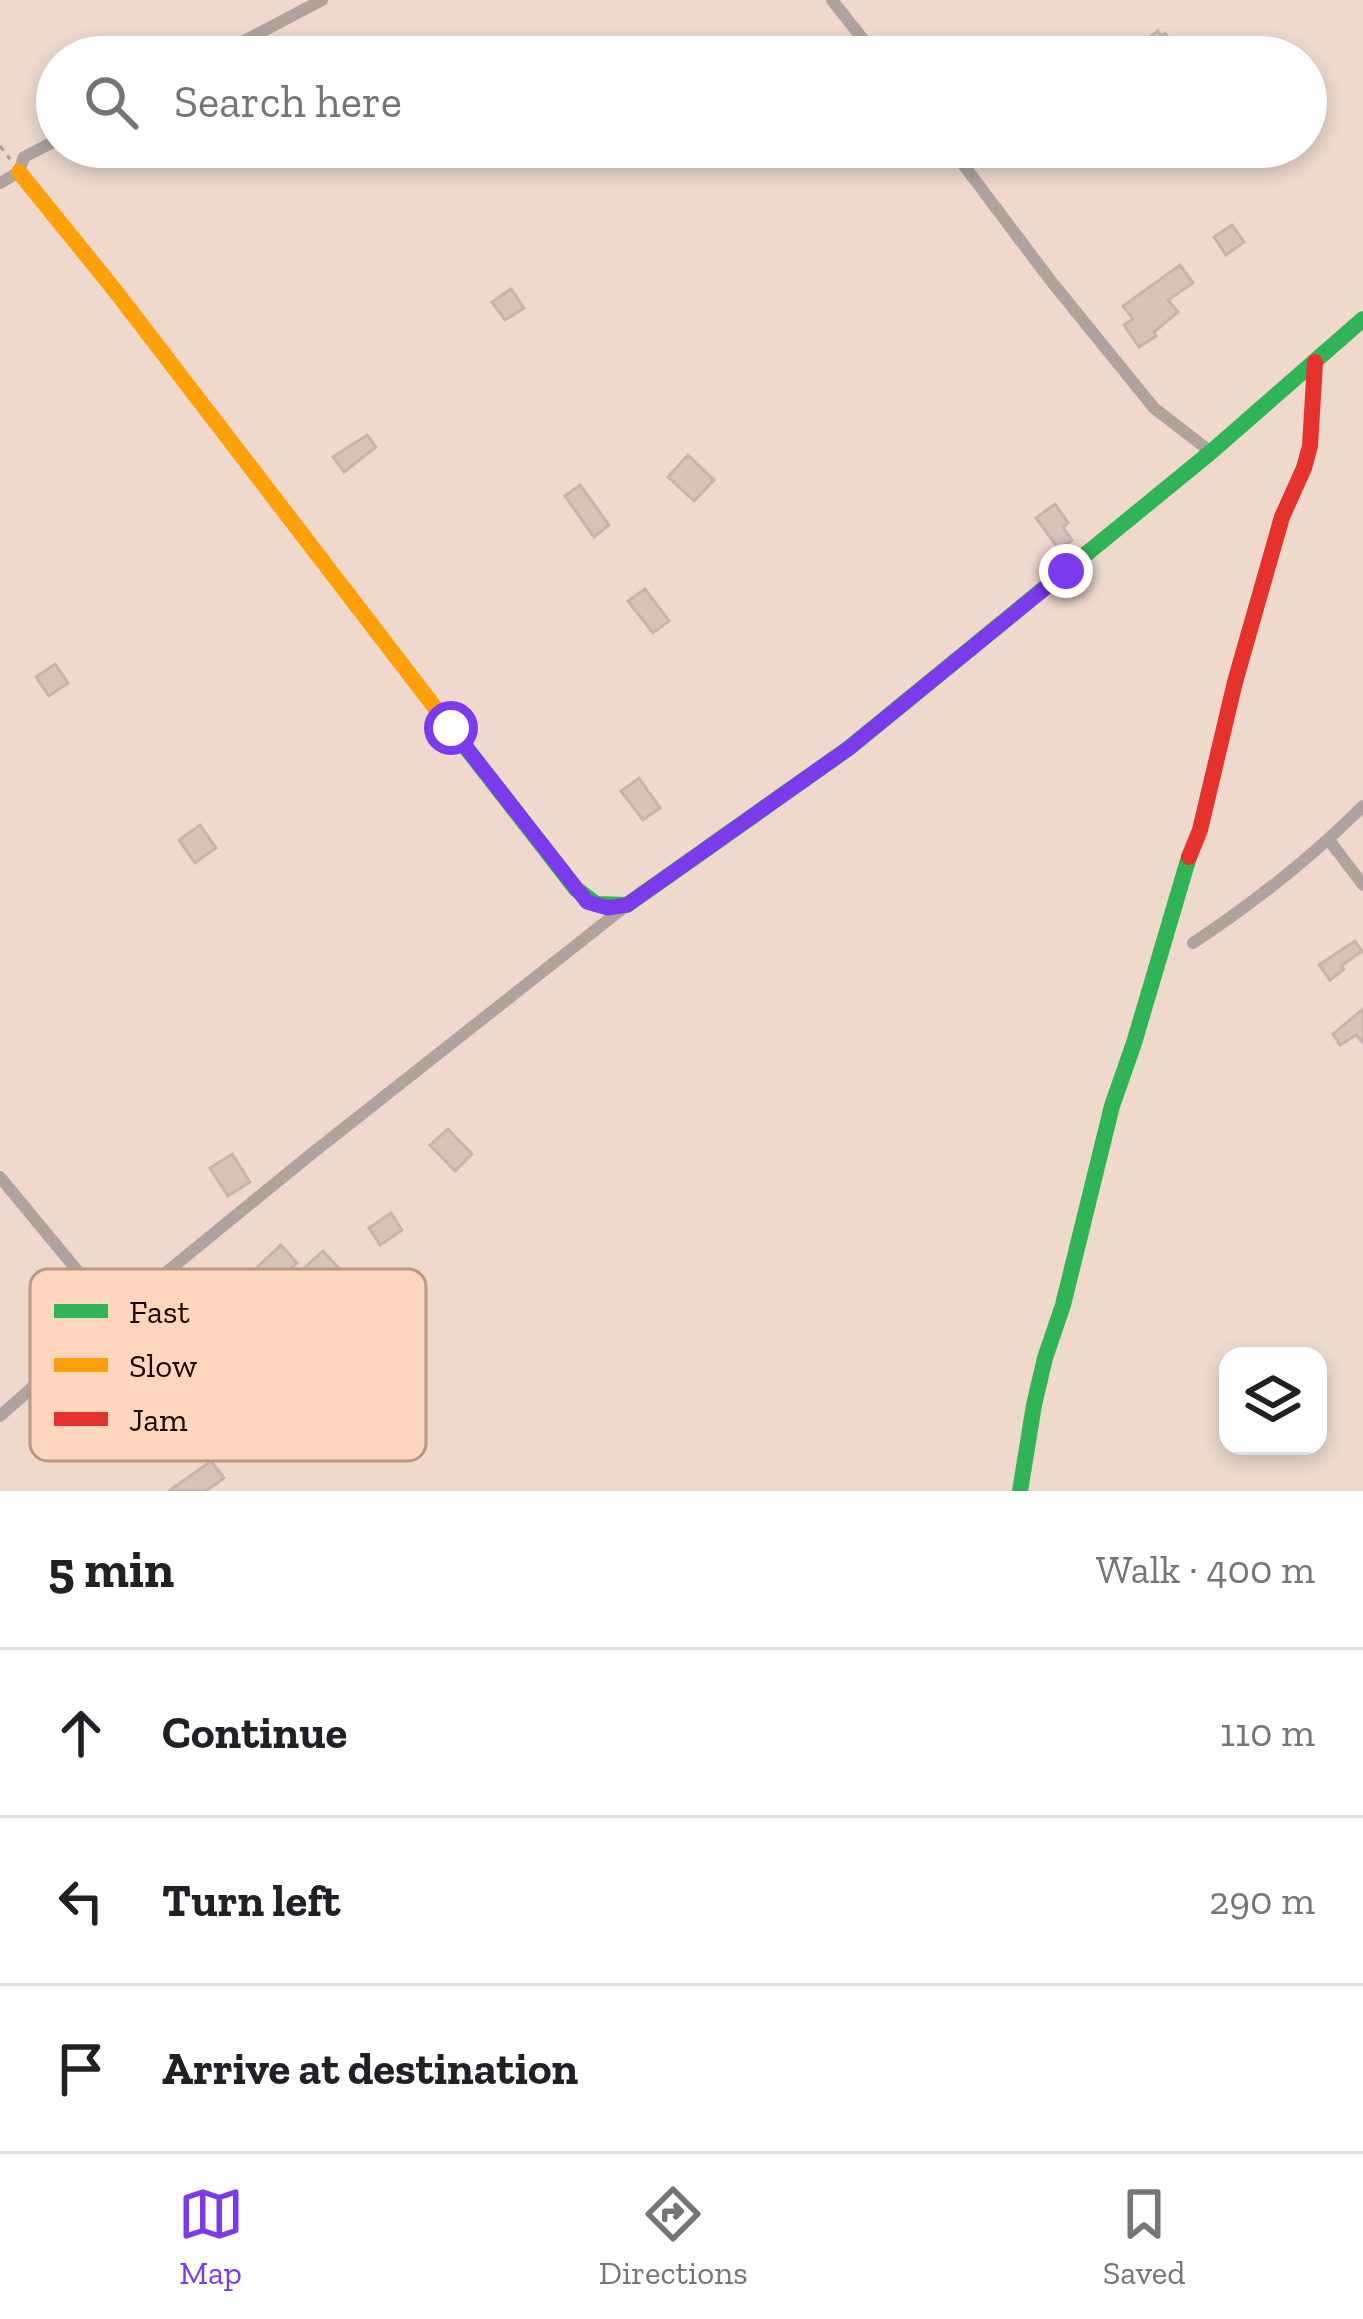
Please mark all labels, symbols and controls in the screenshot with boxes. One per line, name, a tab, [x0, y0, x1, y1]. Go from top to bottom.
search box	[36, 36, 1327, 168]
icon: search	[78, 69, 144, 135]
text: Search here	[174, 75, 402, 129]
route end	[1039, 544, 1093, 598]
route start	[424, 701, 478, 755]
legend	[30, 1269, 426, 1461]
text: Fast	[129, 1292, 190, 1331]
text: Slow	[129, 1346, 197, 1385]
map controls	[1219, 1347, 1327, 1455]
button: layers	[1219, 1347, 1327, 1455]
text: Jam	[129, 1400, 188, 1439]
text: 5 min	[48, 1539, 174, 1600]
text: Walk · 400 m	[1096, 1546, 1315, 1593]
icon: ahead	[48, 1700, 114, 1766]
text: Continue	[162, 1706, 347, 1760]
text: 110 m	[1220, 1709, 1315, 1756]
icon: left	[48, 1868, 114, 1934]
text: Turn left	[162, 1874, 340, 1928]
text: 290 m	[1209, 1877, 1315, 1924]
icon: arrive	[48, 2036, 114, 2102]
text: Arrive at destination	[162, 2042, 578, 2096]
tab: Map	[178, 2181, 244, 2292]
tab: Directions	[599, 2181, 748, 2292]
tab: Saved	[1103, 2181, 1185, 2292]

